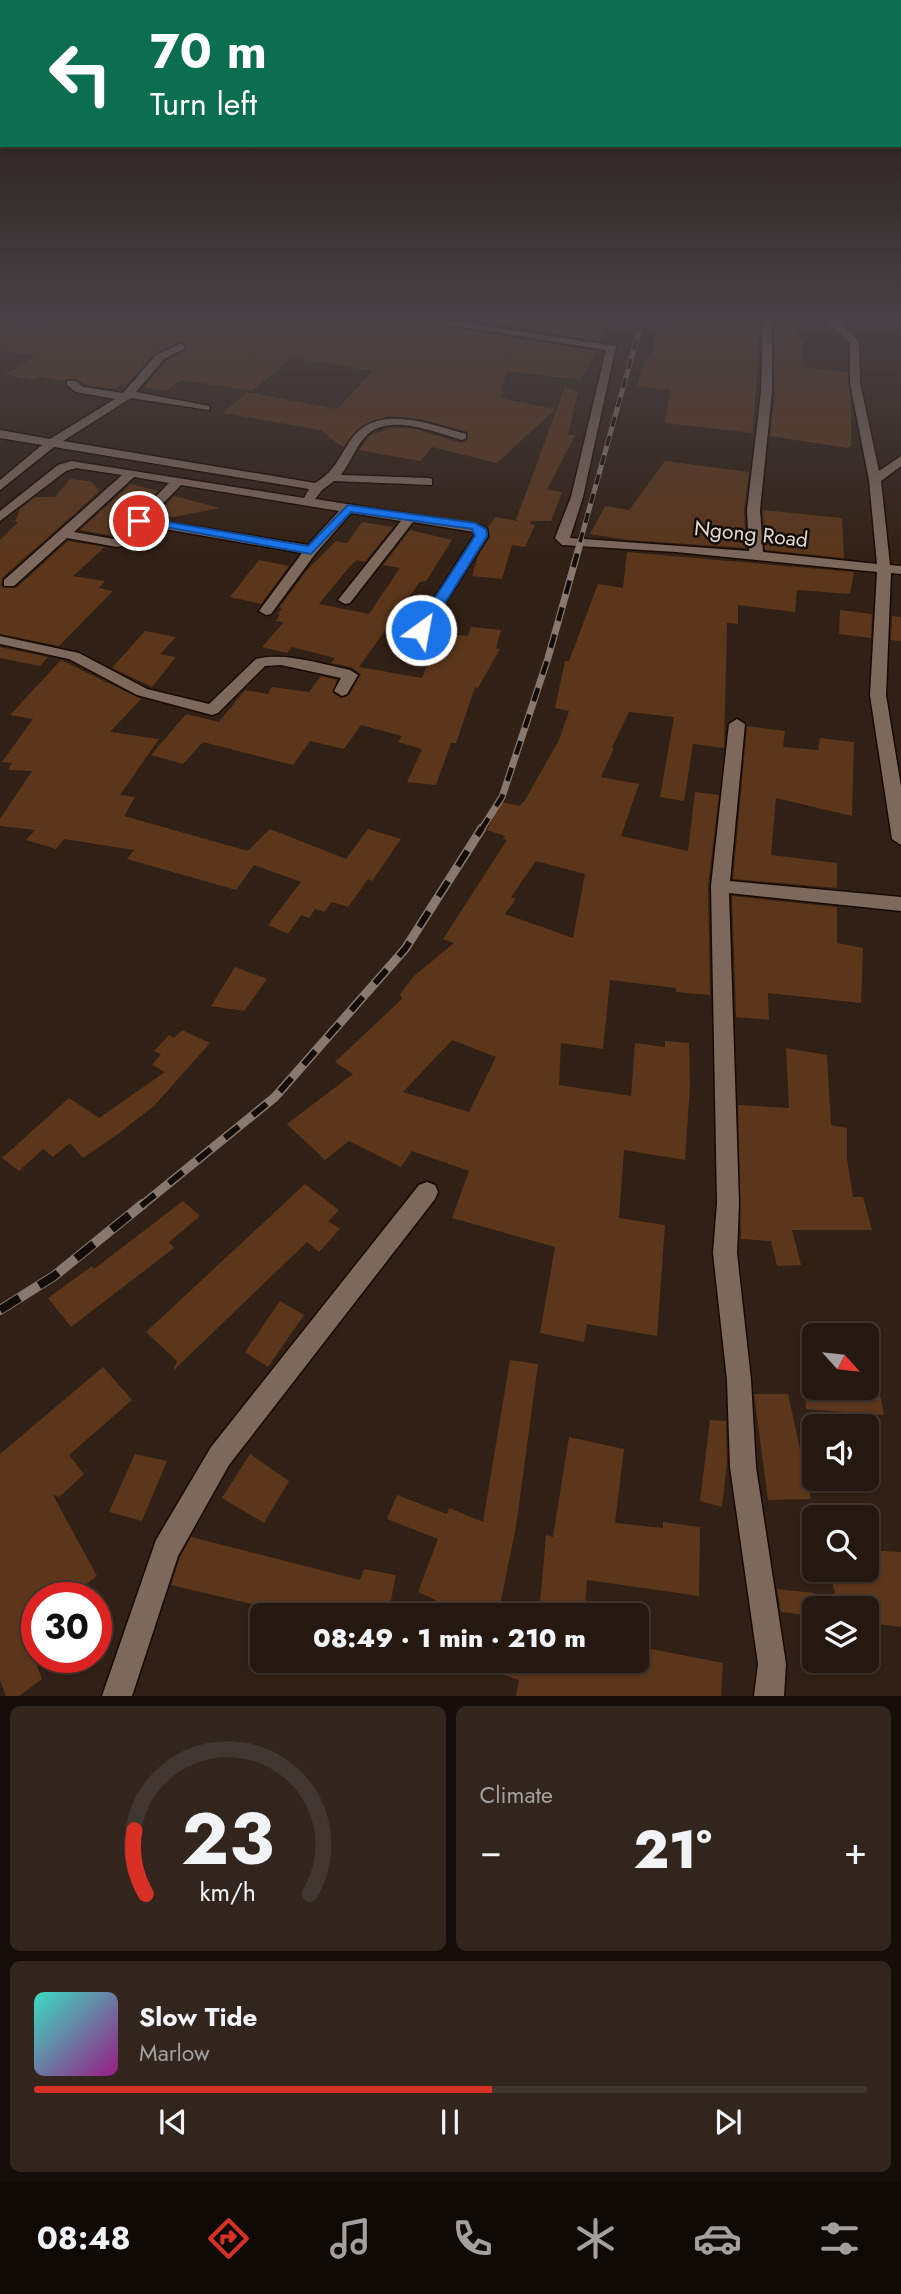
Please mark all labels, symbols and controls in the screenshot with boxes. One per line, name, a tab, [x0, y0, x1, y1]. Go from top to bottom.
text: 70 m	[150, 16, 267, 86]
icon: left	[35, 28, 126, 119]
text: Turn left	[150, 81, 257, 127]
pin	[109, 491, 169, 551]
icon: arrive	[120, 502, 158, 540]
street label: Ngong Road	[693, 513, 809, 555]
position arrow	[384, 593, 458, 667]
north arrow	[802, 1323, 878, 1400]
map controls	[802, 1323, 879, 1673]
button: sound	[802, 1414, 879, 1491]
button: search	[802, 1505, 879, 1582]
speed limit sign: 30	[21, 1582, 112, 1673]
button: layers	[802, 1596, 879, 1673]
text: 08:49 · 1 min · 210 m	[313, 1619, 586, 1657]
text: Climate	[480, 1778, 553, 1812]
text: 23	[181, 1787, 274, 1892]
text: 21°	[633, 1812, 712, 1888]
text: −	[480, 1823, 502, 1878]
text: +	[844, 1823, 867, 1878]
text: km/h	[199, 1874, 256, 1910]
text: Slow Tide	[139, 1998, 258, 2036]
text: Marlow	[139, 2036, 210, 2070]
icon: previous	[154, 2103, 192, 2141]
icon: pause	[431, 2103, 469, 2141]
icon: next	[709, 2103, 747, 2141]
icon: directions	[204, 2214, 253, 2263]
icon: music	[326, 2214, 375, 2263]
icon: phone	[448, 2214, 497, 2263]
icon: climate	[571, 2214, 620, 2263]
icon: car	[693, 2214, 742, 2263]
icon: filters	[815, 2214, 864, 2263]
text: 08:48	[37, 2215, 131, 2261]

